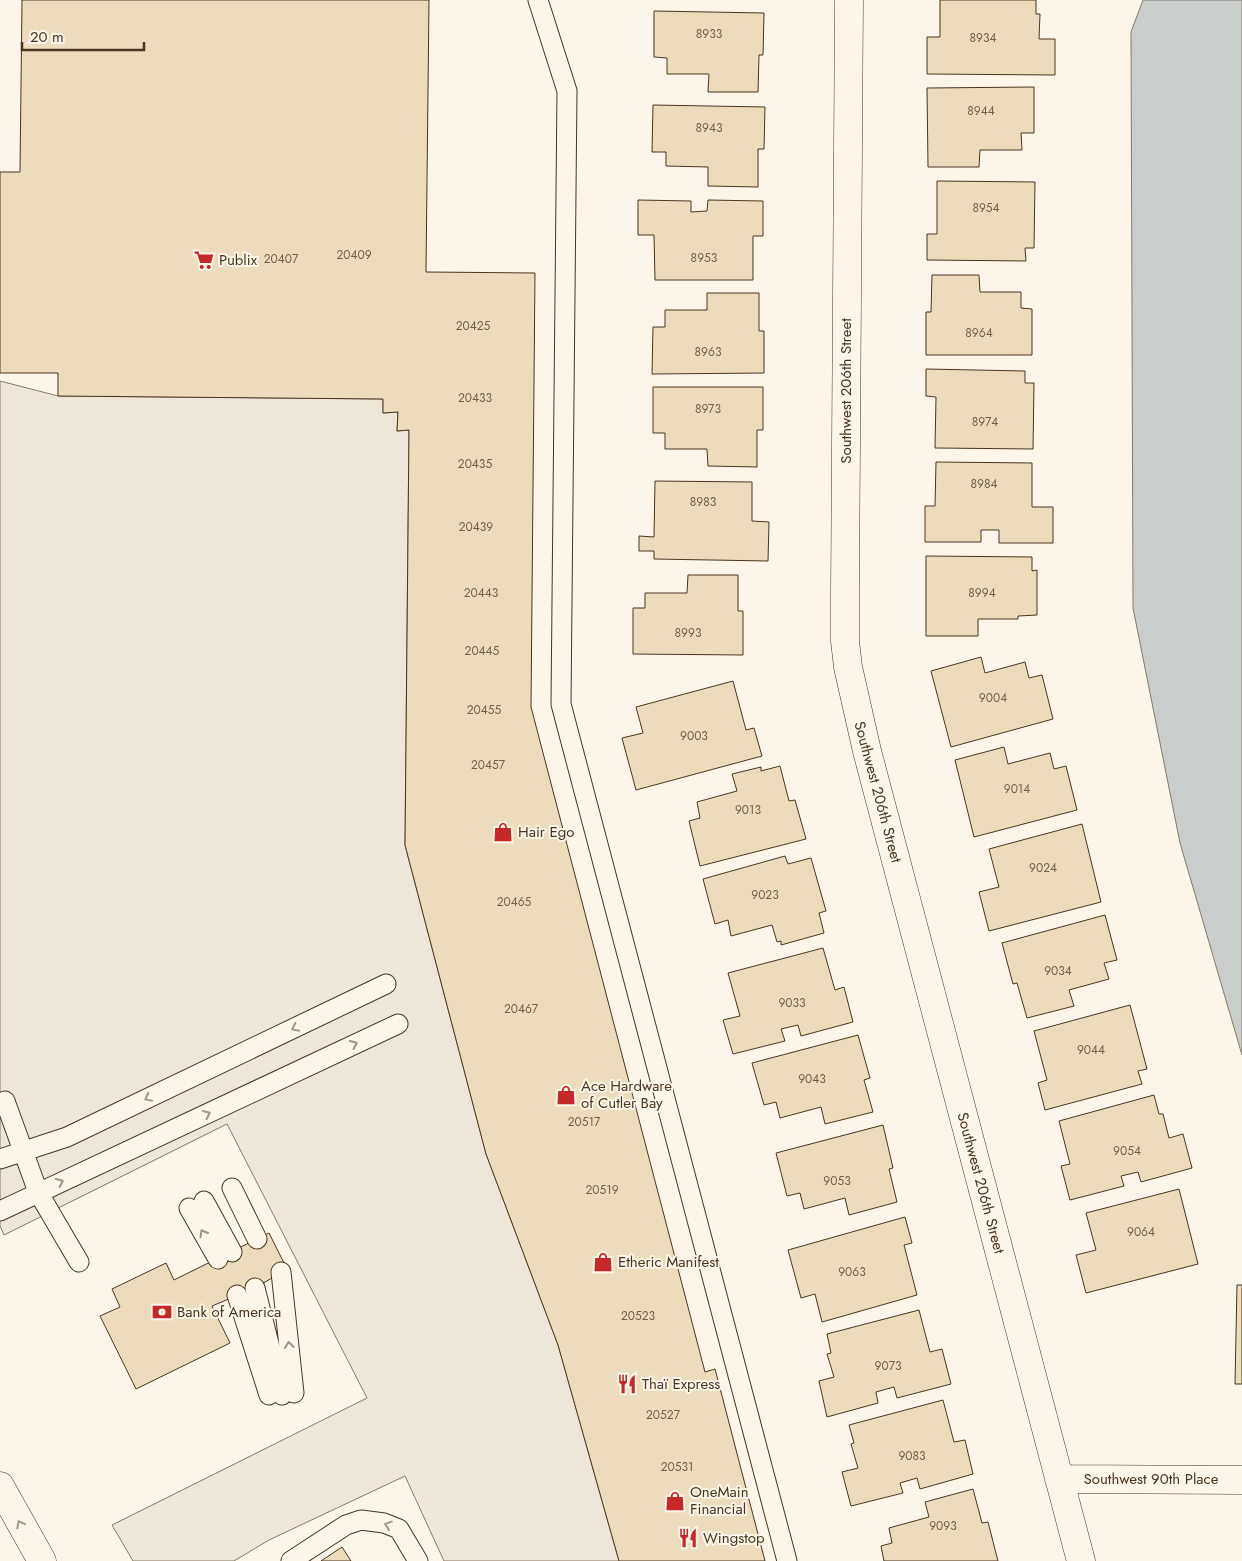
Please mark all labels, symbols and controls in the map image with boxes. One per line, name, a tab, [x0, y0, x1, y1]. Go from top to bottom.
scale bar	[22, 20, 145, 52]
house number: 8933	[696, 25, 723, 43]
text: 20 m	[30, 26, 64, 48]
house number: 8934	[969, 29, 997, 47]
house number: 8944	[967, 102, 995, 120]
house number: 8943	[695, 119, 723, 137]
house number: 8954	[972, 199, 1000, 217]
house number: 20409	[336, 246, 372, 264]
supermarket icon: Publix	[193, 249, 215, 271]
place label: Publix	[219, 249, 258, 271]
house number: 8953	[691, 249, 718, 267]
house number: 20407	[264, 250, 299, 268]
house number: 20425	[456, 317, 491, 335]
street label: Southwest 206th Street	[835, 318, 857, 464]
house number: 8964	[965, 324, 993, 342]
house number: 8963	[695, 343, 722, 361]
house number: 20433	[458, 389, 493, 407]
house number: 8973	[695, 400, 721, 418]
house number: 8974	[972, 413, 998, 431]
house number: 20435	[458, 455, 492, 473]
house number: 8984	[970, 475, 998, 493]
house number: 8983	[690, 493, 717, 511]
house number: 20439	[459, 518, 493, 536]
house number: 20443	[464, 584, 499, 602]
house number: 8994	[968, 584, 996, 602]
house number: 8993	[675, 624, 702, 642]
house number: 20445	[465, 642, 500, 660]
house number: 9004	[979, 689, 1007, 707]
house number: 20455	[467, 701, 502, 719]
street label: Southwest 206th Street	[849, 719, 908, 865]
house number: 9003	[680, 727, 708, 745]
house number: 20457	[471, 756, 506, 774]
house number: 9014	[1004, 780, 1030, 798]
house number: 9013	[735, 801, 761, 819]
shop icon: Hair Ego	[492, 821, 514, 843]
place label: Hair Ego	[518, 821, 574, 843]
house number: 9024	[1029, 859, 1057, 877]
house number: 9023	[751, 886, 779, 904]
house number: 20465	[497, 893, 532, 911]
house number: 9034	[1044, 962, 1072, 980]
house number: 9033	[778, 994, 806, 1012]
house number: 20467	[504, 1000, 539, 1018]
one-way arrow	[291, 1022, 300, 1032]
one-way arrow	[349, 1040, 358, 1051]
house number: 9044	[1077, 1041, 1105, 1059]
house number: 9043	[798, 1070, 826, 1088]
place label: Ace Hardware of Cutler Bay	[581, 1075, 672, 1114]
shop icon: Ace Hardware of Cutler Bay	[555, 1084, 577, 1106]
one-way arrow	[145, 1092, 154, 1102]
one-way arrow	[202, 1109, 211, 1120]
street label: Southwest 206th Street	[952, 1110, 1011, 1256]
house number: 20517	[568, 1113, 601, 1131]
house number: 9054	[1113, 1142, 1141, 1160]
house number: 9053	[823, 1172, 851, 1190]
one-way arrow	[55, 1178, 64, 1189]
house number: 20519	[585, 1181, 619, 1199]
house number: 9064	[1127, 1223, 1155, 1241]
one-way arrow	[200, 1230, 210, 1239]
shop icon: Etheric Manifest	[592, 1251, 614, 1273]
place label: Etheric Manifest	[618, 1251, 719, 1273]
house number: 9063	[838, 1263, 866, 1281]
bank icon: Bank of America	[151, 1301, 173, 1323]
place label: Bank of America	[177, 1301, 281, 1323]
house number: 20523	[621, 1307, 656, 1325]
one-way arrow	[284, 1341, 295, 1349]
house number: 9073	[875, 1357, 902, 1375]
restaurant icon: Thaï Express	[616, 1373, 638, 1395]
place label: Thaï Express	[642, 1373, 720, 1395]
house number: 20527	[646, 1406, 681, 1424]
house number: 9083	[898, 1447, 926, 1465]
house number: 20531	[661, 1458, 693, 1476]
street label: Southwest 90th Place	[1084, 1468, 1219, 1490]
place label: OneMain Financial	[690, 1481, 749, 1520]
shop icon: OneMain Financial	[664, 1490, 686, 1512]
house number: 9093	[929, 1517, 957, 1535]
one-way arrow	[16, 1521, 26, 1530]
one-way arrow	[385, 1521, 393, 1531]
restaurant icon: Wingstop	[677, 1527, 699, 1549]
place label: Wingstop	[703, 1527, 765, 1549]

